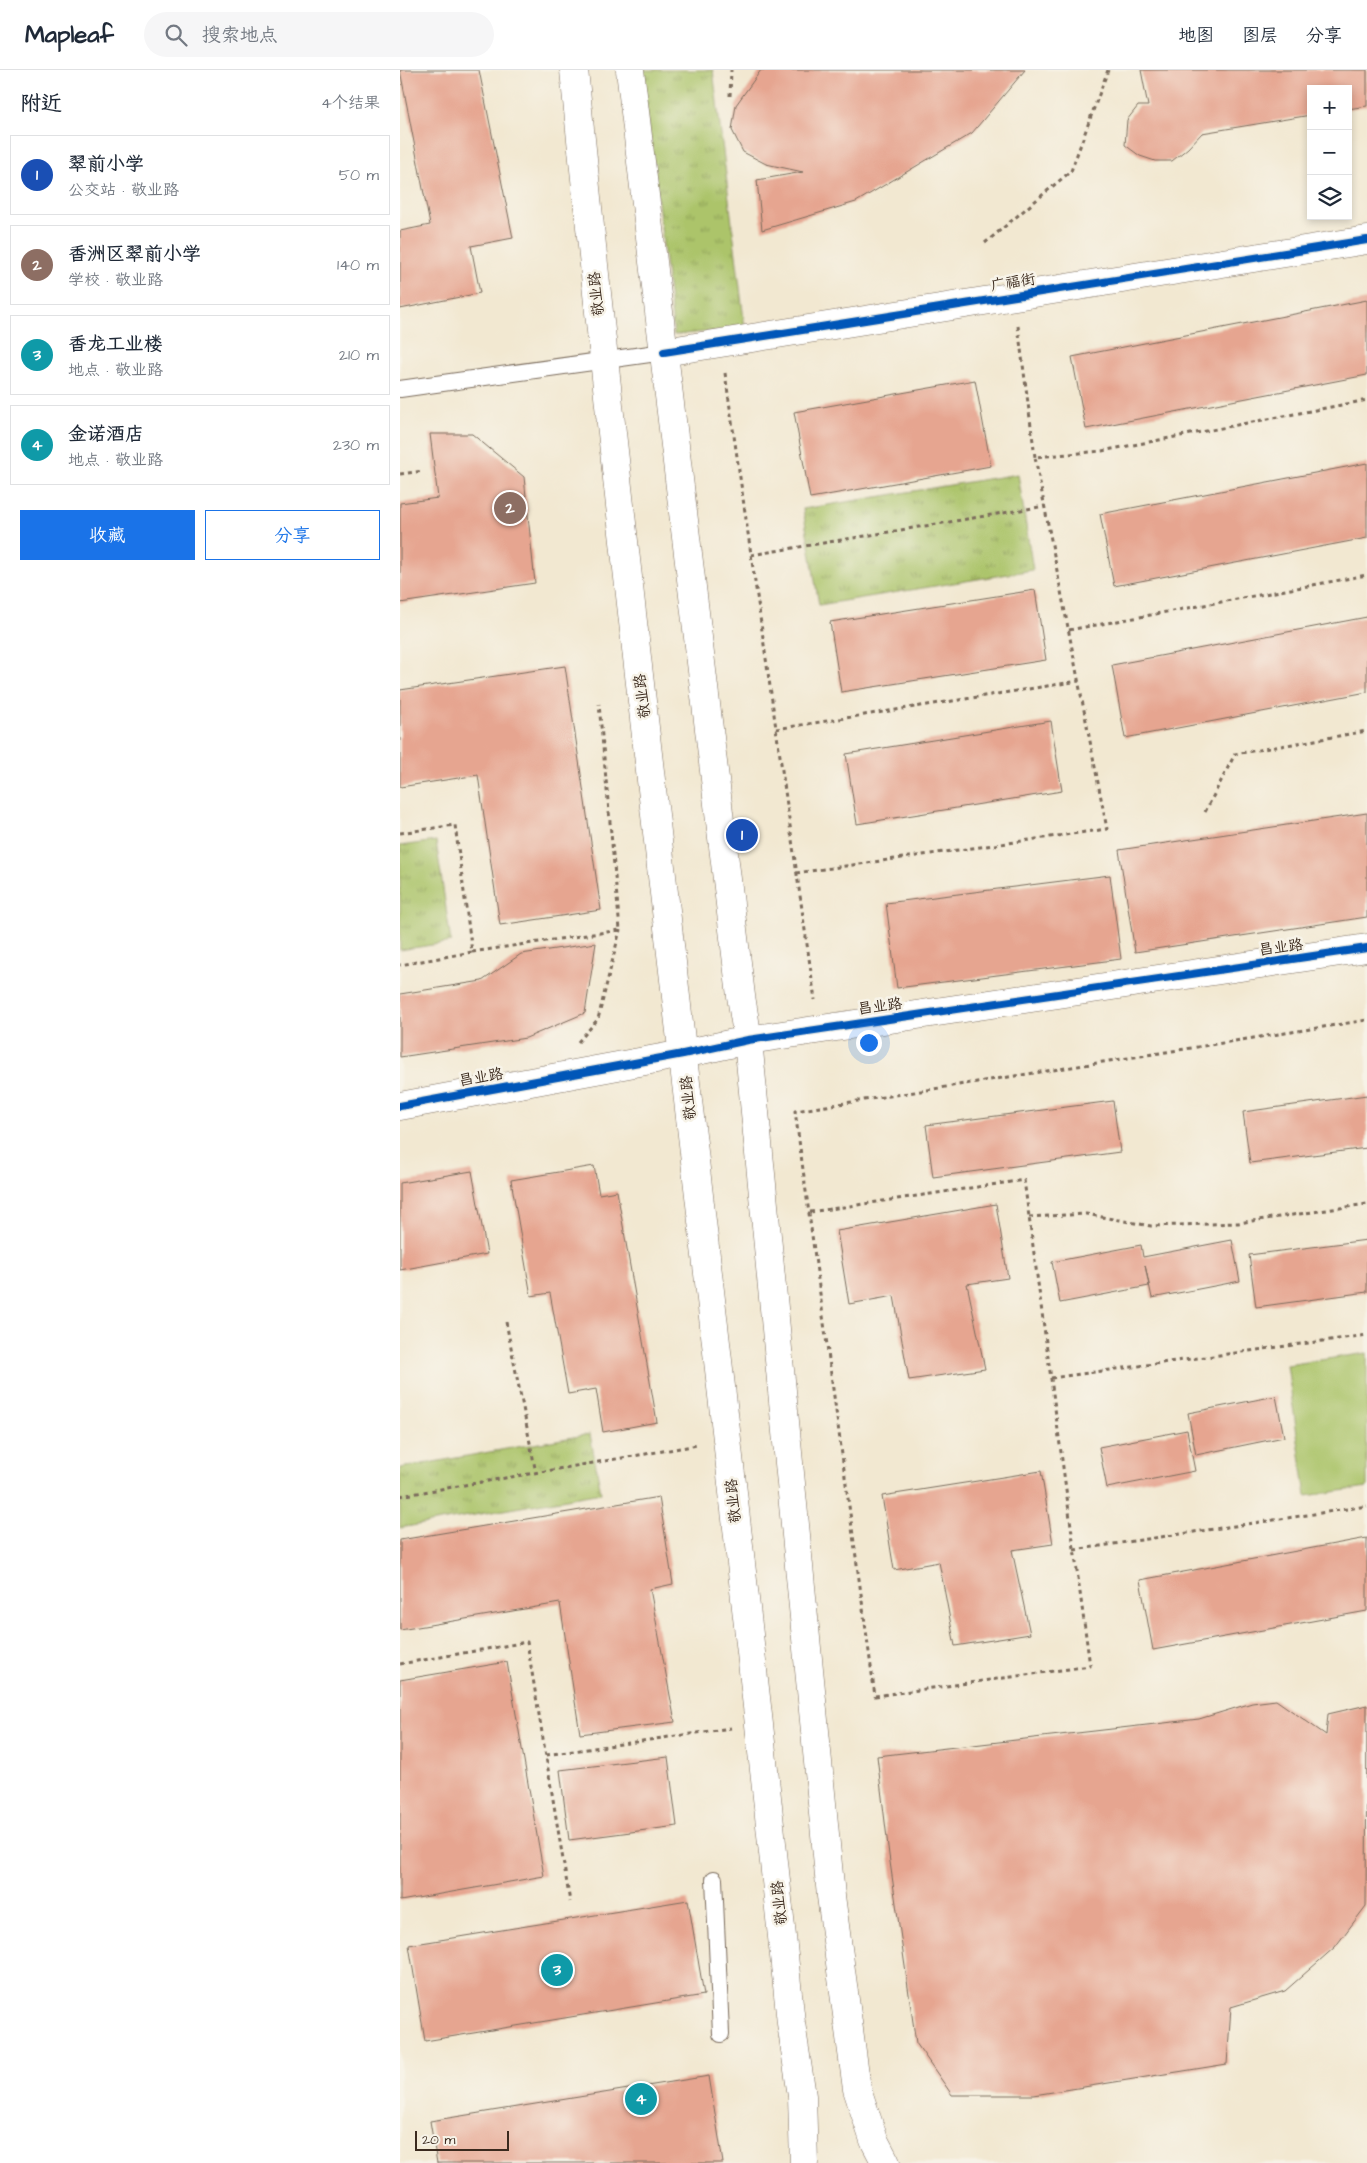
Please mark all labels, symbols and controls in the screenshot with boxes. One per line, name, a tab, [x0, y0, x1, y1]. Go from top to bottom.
search box	[144, 12, 494, 57]
text: Mapleaf	[25, 18, 114, 52]
icon: search	[162, 21, 190, 49]
text: 搜索地点	[202, 22, 278, 49]
text: 地图	[1178, 23, 1214, 48]
text: 图层	[1242, 23, 1278, 48]
text: 分享	[1306, 23, 1342, 48]
map controls	[1307, 85, 1352, 220]
button: +	[1307, 85, 1352, 130]
text: 附近	[20, 89, 62, 118]
text: 4个结果	[321, 92, 380, 114]
button: −	[1307, 130, 1352, 175]
text: 翠前小学	[68, 151, 144, 178]
text: 1	[36, 164, 38, 186]
text: 50 m	[339, 164, 379, 186]
button: layers	[1307, 175, 1352, 220]
text: 公交站 · 敬业路	[68, 179, 179, 201]
text: 香洲区翠前小学	[68, 241, 201, 268]
text: 2	[32, 254, 42, 276]
text: 140 m	[337, 254, 379, 276]
text: 学校 · 敬业路	[68, 269, 163, 291]
street label: 广福街	[989, 269, 1037, 296]
street label: 敬业路	[584, 270, 609, 317]
text: 香龙工业楼	[68, 331, 163, 358]
text: 3	[33, 344, 41, 366]
text: 210 m	[339, 344, 379, 366]
text: 地点 · 敬业路	[68, 359, 163, 381]
text: 金诺酒店	[68, 421, 144, 448]
text: 4	[32, 434, 42, 456]
text: 230 m	[333, 434, 379, 456]
text: 地点 · 敬业路	[68, 449, 163, 471]
pin: 2	[494, 489, 526, 527]
button: 收藏	[20, 510, 195, 560]
button: 分享	[205, 510, 380, 560]
street label: 敬业路	[629, 672, 656, 720]
pin: 1	[726, 816, 758, 854]
street label: 昌业路	[1257, 934, 1305, 961]
street label: 昌业路	[856, 993, 904, 1020]
your location	[856, 1030, 882, 1056]
street label: 昌业路	[457, 1063, 505, 1092]
street label: 敬业路	[676, 1074, 701, 1121]
street label: 敬业路	[721, 1477, 746, 1524]
street label: 敬业路	[767, 1879, 792, 1926]
pin: 3	[541, 1951, 573, 1989]
pin: 4	[625, 2080, 657, 2118]
scale bar	[415, 2128, 509, 2151]
text: 20 m	[422, 2130, 455, 2150]

